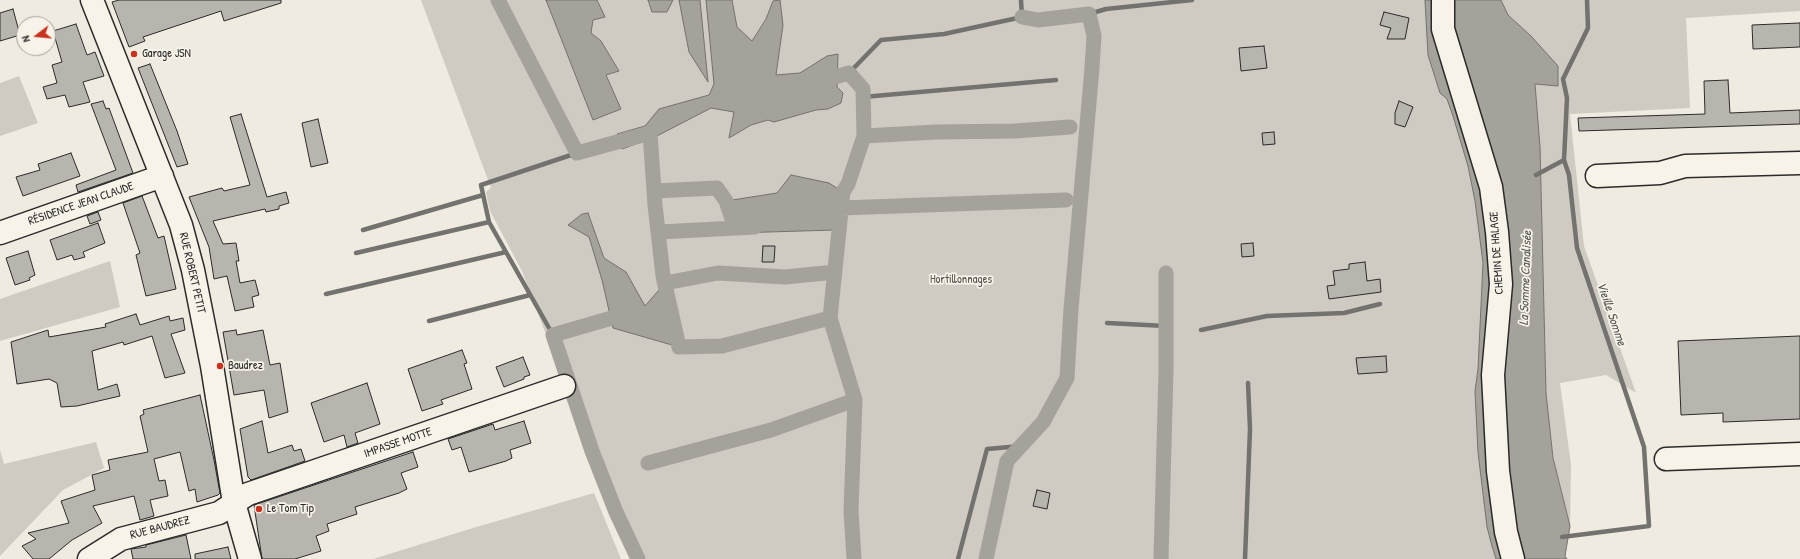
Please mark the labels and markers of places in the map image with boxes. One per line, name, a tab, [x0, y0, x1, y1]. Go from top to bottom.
place label: Garage JSN	[142, 47, 191, 61]
marker: Garage JSN	[129, 49, 139, 59]
place label: Baudrez	[228, 359, 263, 373]
marker: Baudrez	[215, 361, 225, 371]
place label: Le Tom Tip	[267, 502, 314, 516]
marker: Le Tom Tip	[254, 504, 264, 514]

